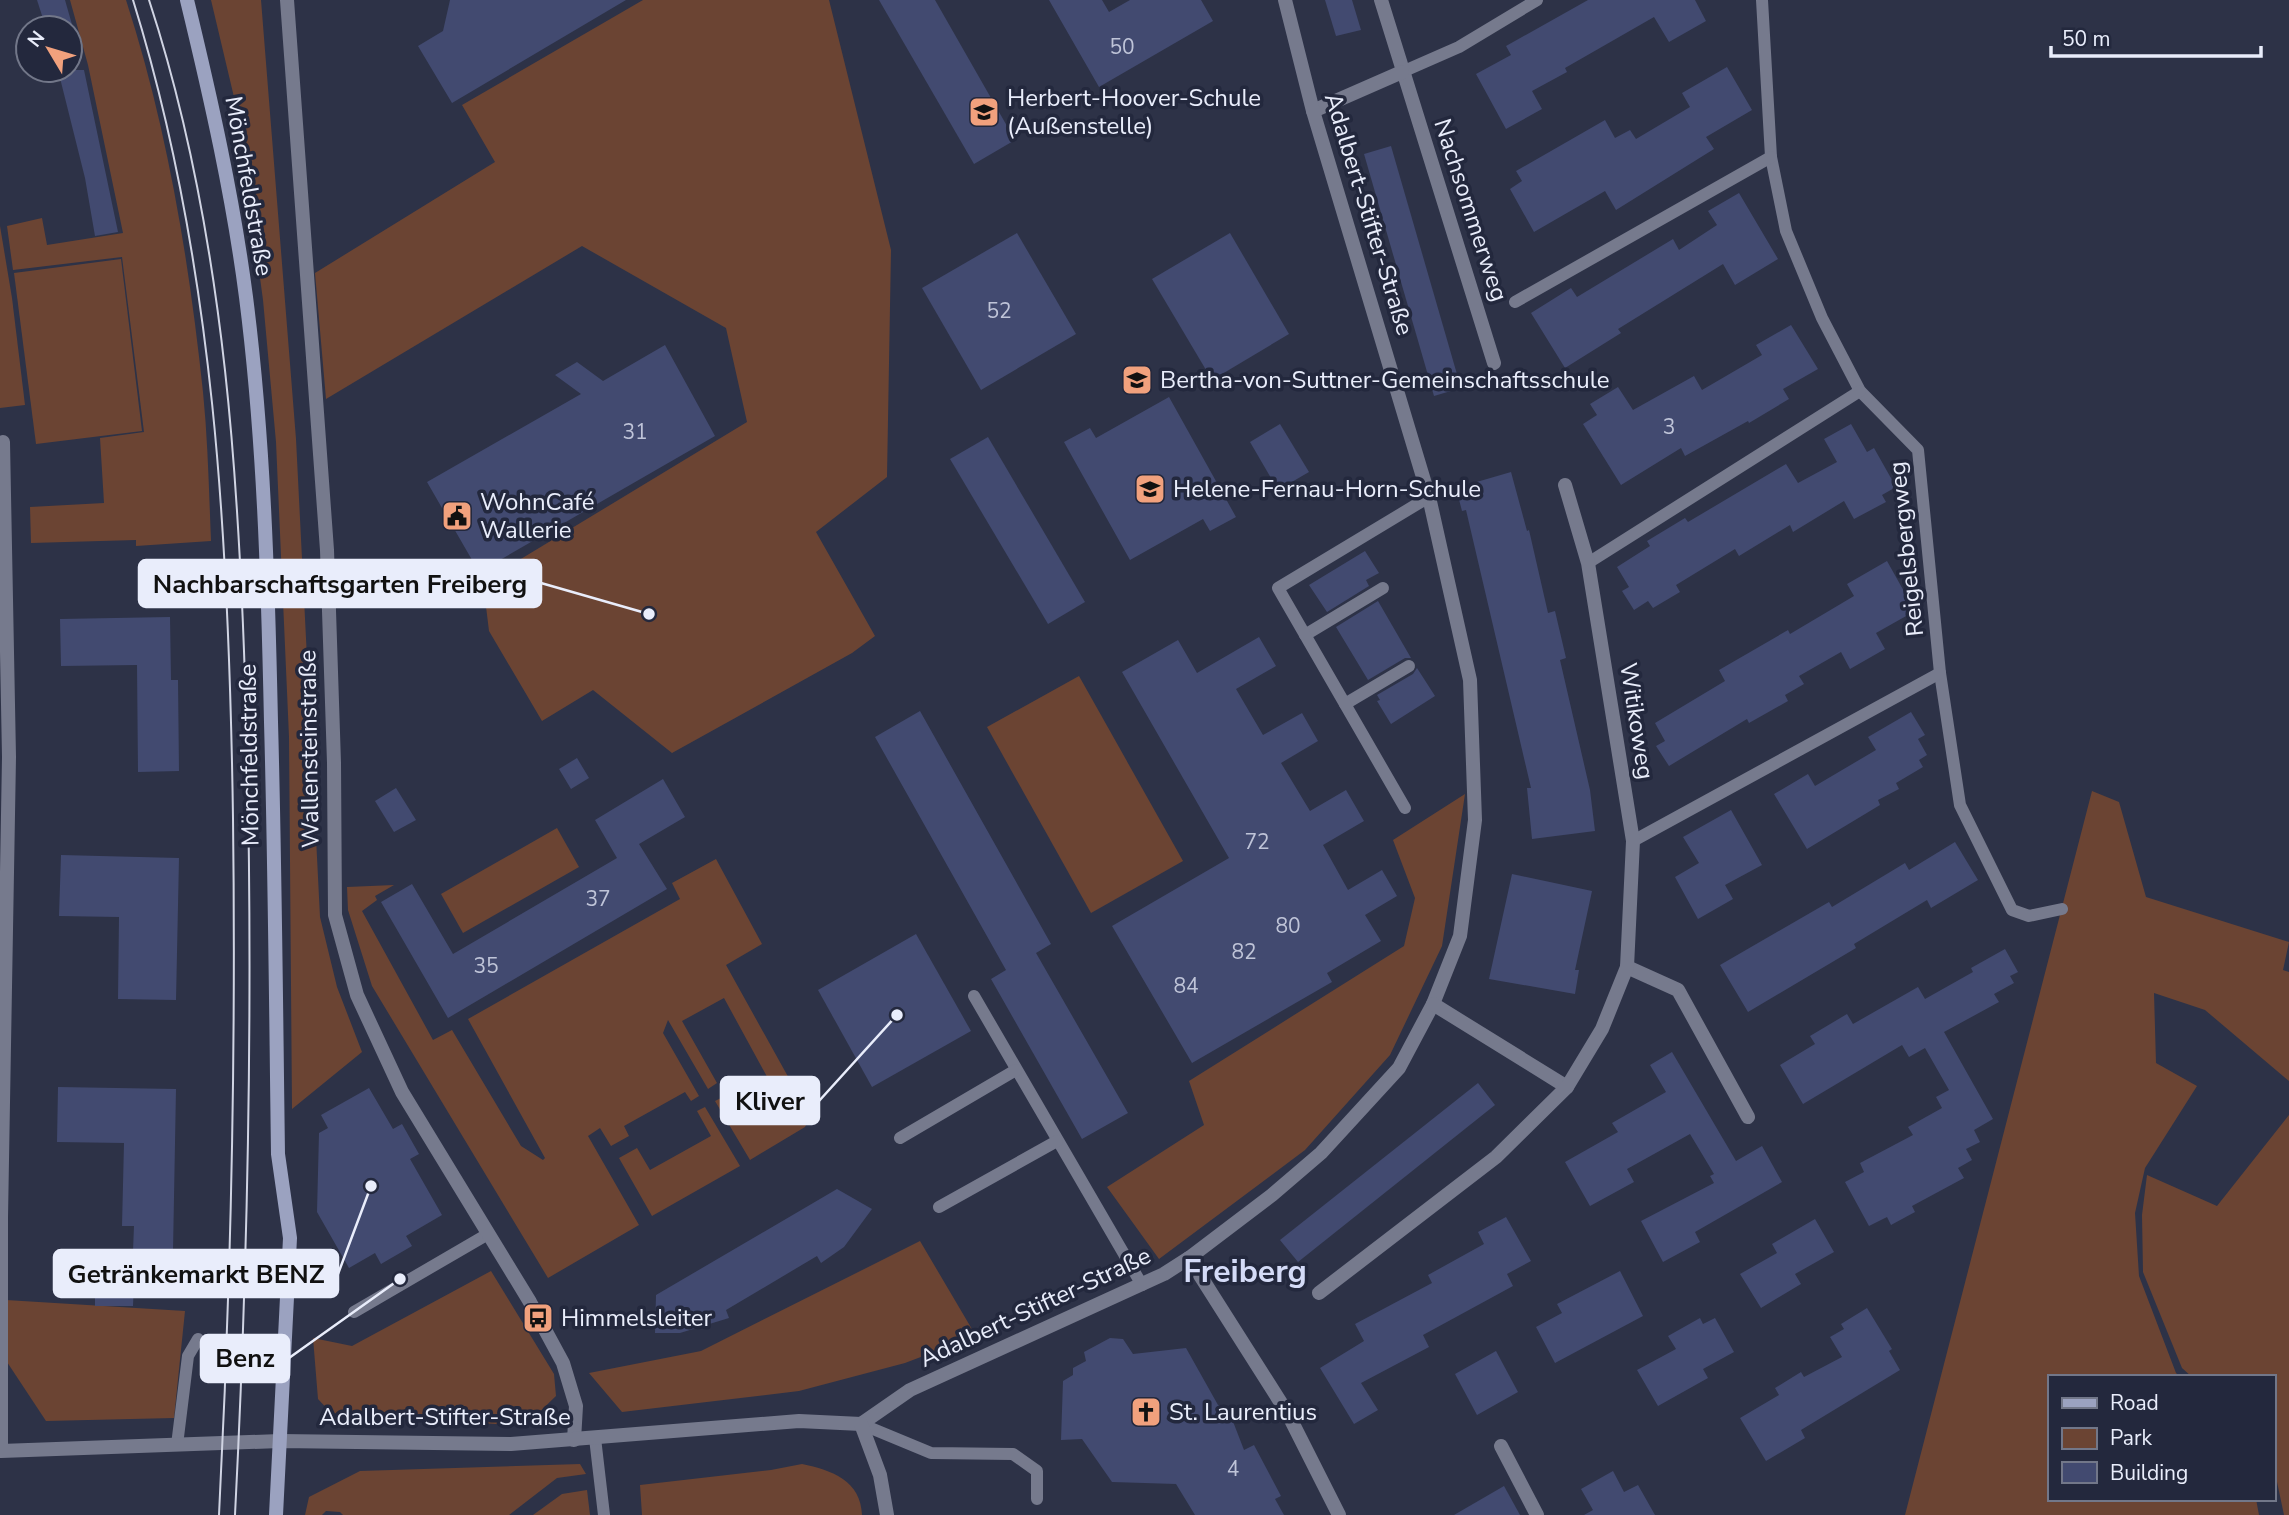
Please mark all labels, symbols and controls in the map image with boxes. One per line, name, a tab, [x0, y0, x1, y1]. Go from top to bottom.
north arrow	[14, 14, 84, 84]
scale bar	[2051, 14, 2261, 58]
text: 50 m	[2062, 25, 2111, 53]
text: N	[22, 26, 51, 53]
house number: 50	[1109, 33, 1135, 61]
place label: Herbert-Hoover-Schule (Außenstelle)	[1007, 82, 1261, 142]
street label: Adalbert-Stifter-Straße	[1317, 89, 1421, 339]
street label: Mönchfeldstraße	[217, 94, 281, 278]
school or university icon: Herbert-Hoover-Schule (Außenstelle)	[967, 95, 1001, 129]
street label: Nachsommerweg	[1426, 115, 1516, 305]
house number: 52	[986, 297, 1012, 325]
school or university icon: Bertha-von-Suttner-Gemeinschaftsschule	[1120, 363, 1154, 397]
place label: Bertha-von-Suttner-Gemeinschaftsschule	[1160, 364, 1609, 396]
house number: 3	[1663, 413, 1675, 441]
house number: 31	[622, 418, 648, 446]
street label: Reigelsbergweg	[1881, 460, 1931, 638]
school or university icon: Helene-Fernau-Horn-Schule	[1133, 472, 1167, 506]
place label: Helene-Fernau-Horn-Schule	[1173, 473, 1481, 505]
place label: WohnCafé Wallerie	[480, 486, 595, 546]
public building icon: WohnCafé Wallerie	[440, 499, 474, 533]
callout: Nachbarschaftsgarten Freiberg	[139, 560, 541, 607]
text: Nachbarschaftsgarten Freiberg	[153, 567, 527, 602]
street label: Wallensteinstraße	[291, 649, 327, 849]
street label: Witikoweg	[1612, 660, 1662, 782]
street label: Mönchfeldstraße	[231, 664, 267, 846]
house number: 72	[1244, 828, 1270, 856]
house number: 37	[585, 885, 611, 913]
house number: 80	[1275, 912, 1301, 940]
house number: 82	[1231, 938, 1257, 966]
house number: 35	[473, 952, 499, 980]
house number: 84	[1173, 972, 1199, 1000]
callout: Kliver	[721, 1077, 819, 1124]
text: Kliver	[735, 1084, 806, 1119]
street label: Adalbert-Stifter-Straße	[914, 1239, 1156, 1375]
callout: Getränkemarkt BENZ	[54, 1250, 338, 1297]
district label: Freiberg	[1183, 1250, 1307, 1293]
text: Getränkemarkt BENZ	[68, 1257, 325, 1292]
bus stop icon: Himmelsleiter	[521, 1301, 555, 1335]
place label: Himmelsleiter	[561, 1302, 713, 1334]
callout: Benz	[201, 1335, 289, 1382]
text: Benz	[215, 1341, 275, 1376]
legend	[2048, 1375, 2275, 1501]
text: Road	[2110, 1389, 2159, 1417]
church icon: St. Laurentius	[1129, 1395, 1163, 1429]
place label: St. Laurentius	[1169, 1396, 1317, 1428]
street label: Adalbert-Stifter-Straße	[319, 1401, 571, 1433]
text: Park	[2110, 1424, 2152, 1452]
house number: 4	[1227, 1455, 1239, 1483]
text: Building	[2110, 1459, 2188, 1487]

